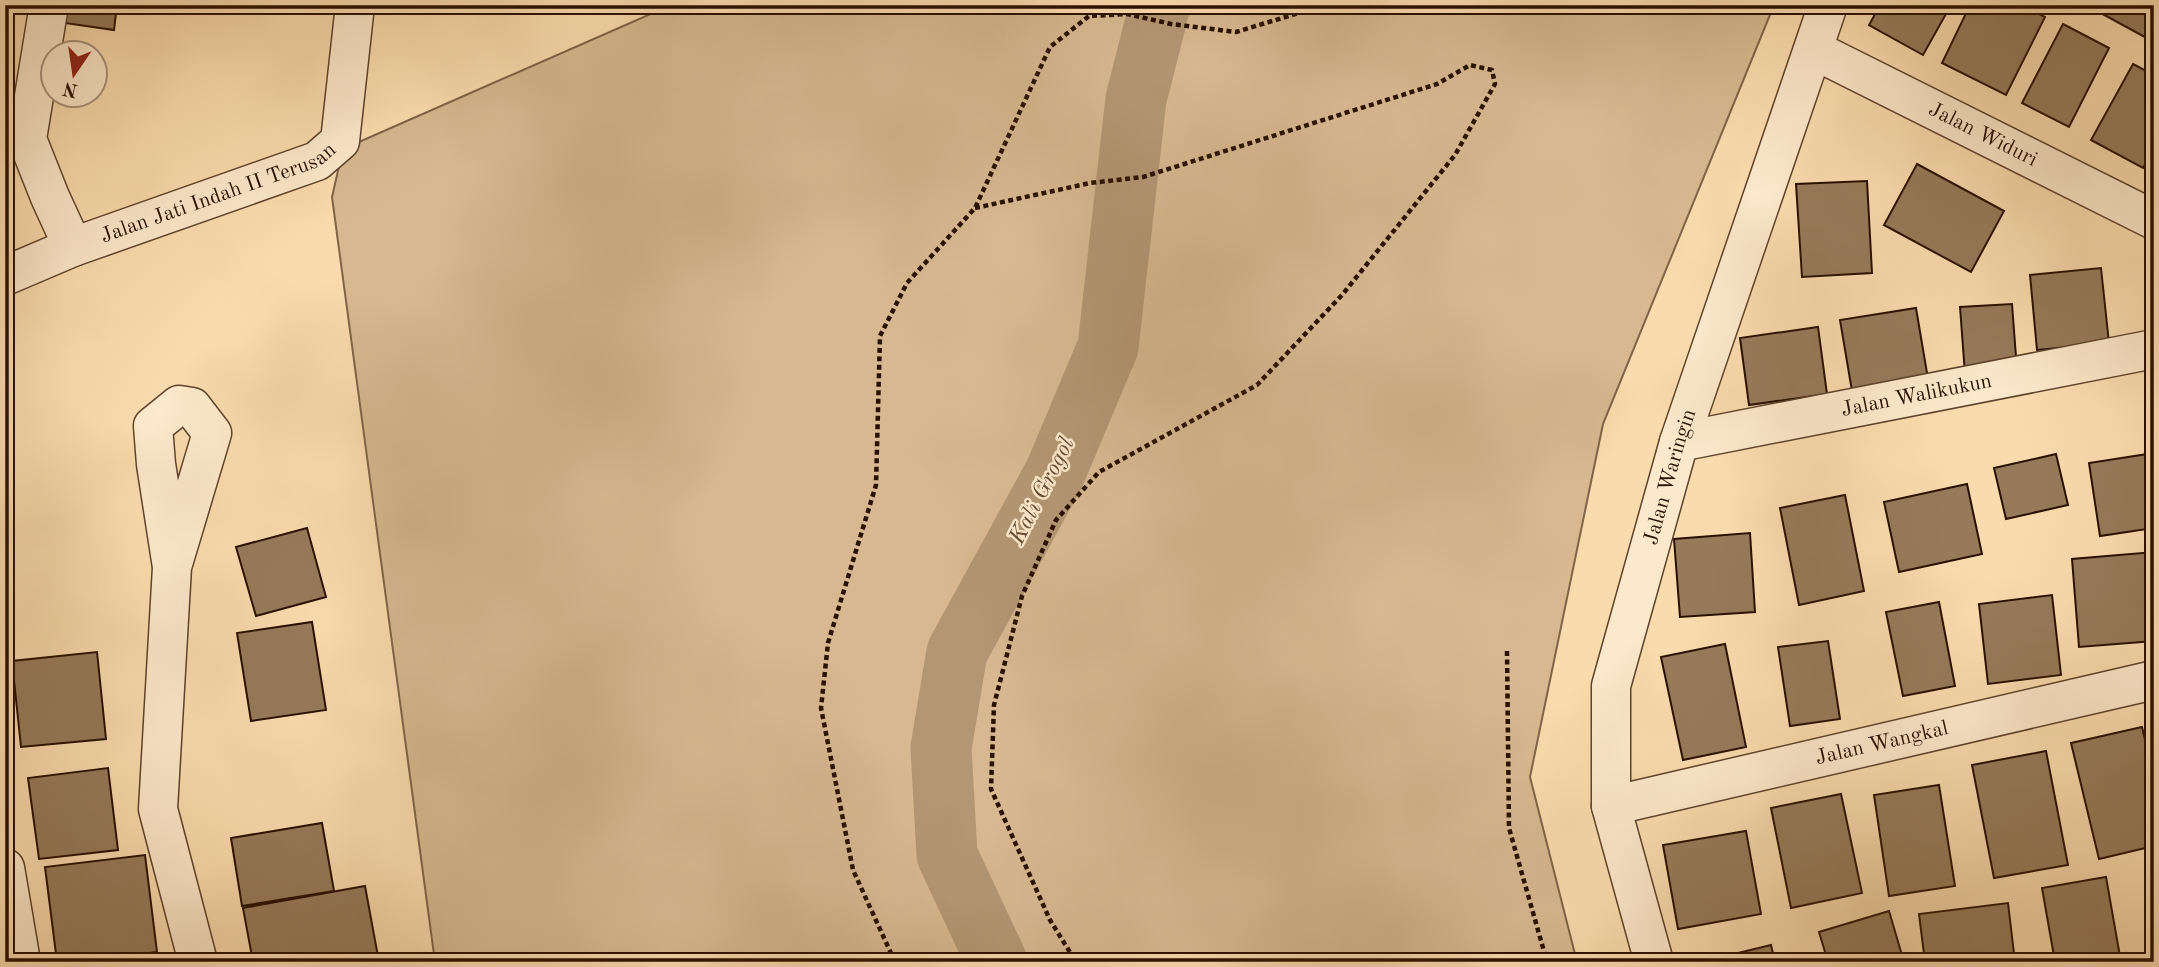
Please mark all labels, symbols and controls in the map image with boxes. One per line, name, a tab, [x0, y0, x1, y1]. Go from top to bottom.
north arrow	[38, 38, 108, 108]
text: N	[61, 77, 80, 99]
street label: Jalan Widuri	[1925, 99, 2041, 170]
street label: Jalan Jati Indah II Terusan	[98, 139, 340, 247]
street label: Jalan Walikukun	[1839, 370, 1994, 421]
street label: Jalan Waringin	[1640, 406, 1700, 547]
water label: Kali Grogol	[1005, 434, 1080, 549]
street label: Jalan Wangkal	[1813, 718, 1951, 769]

